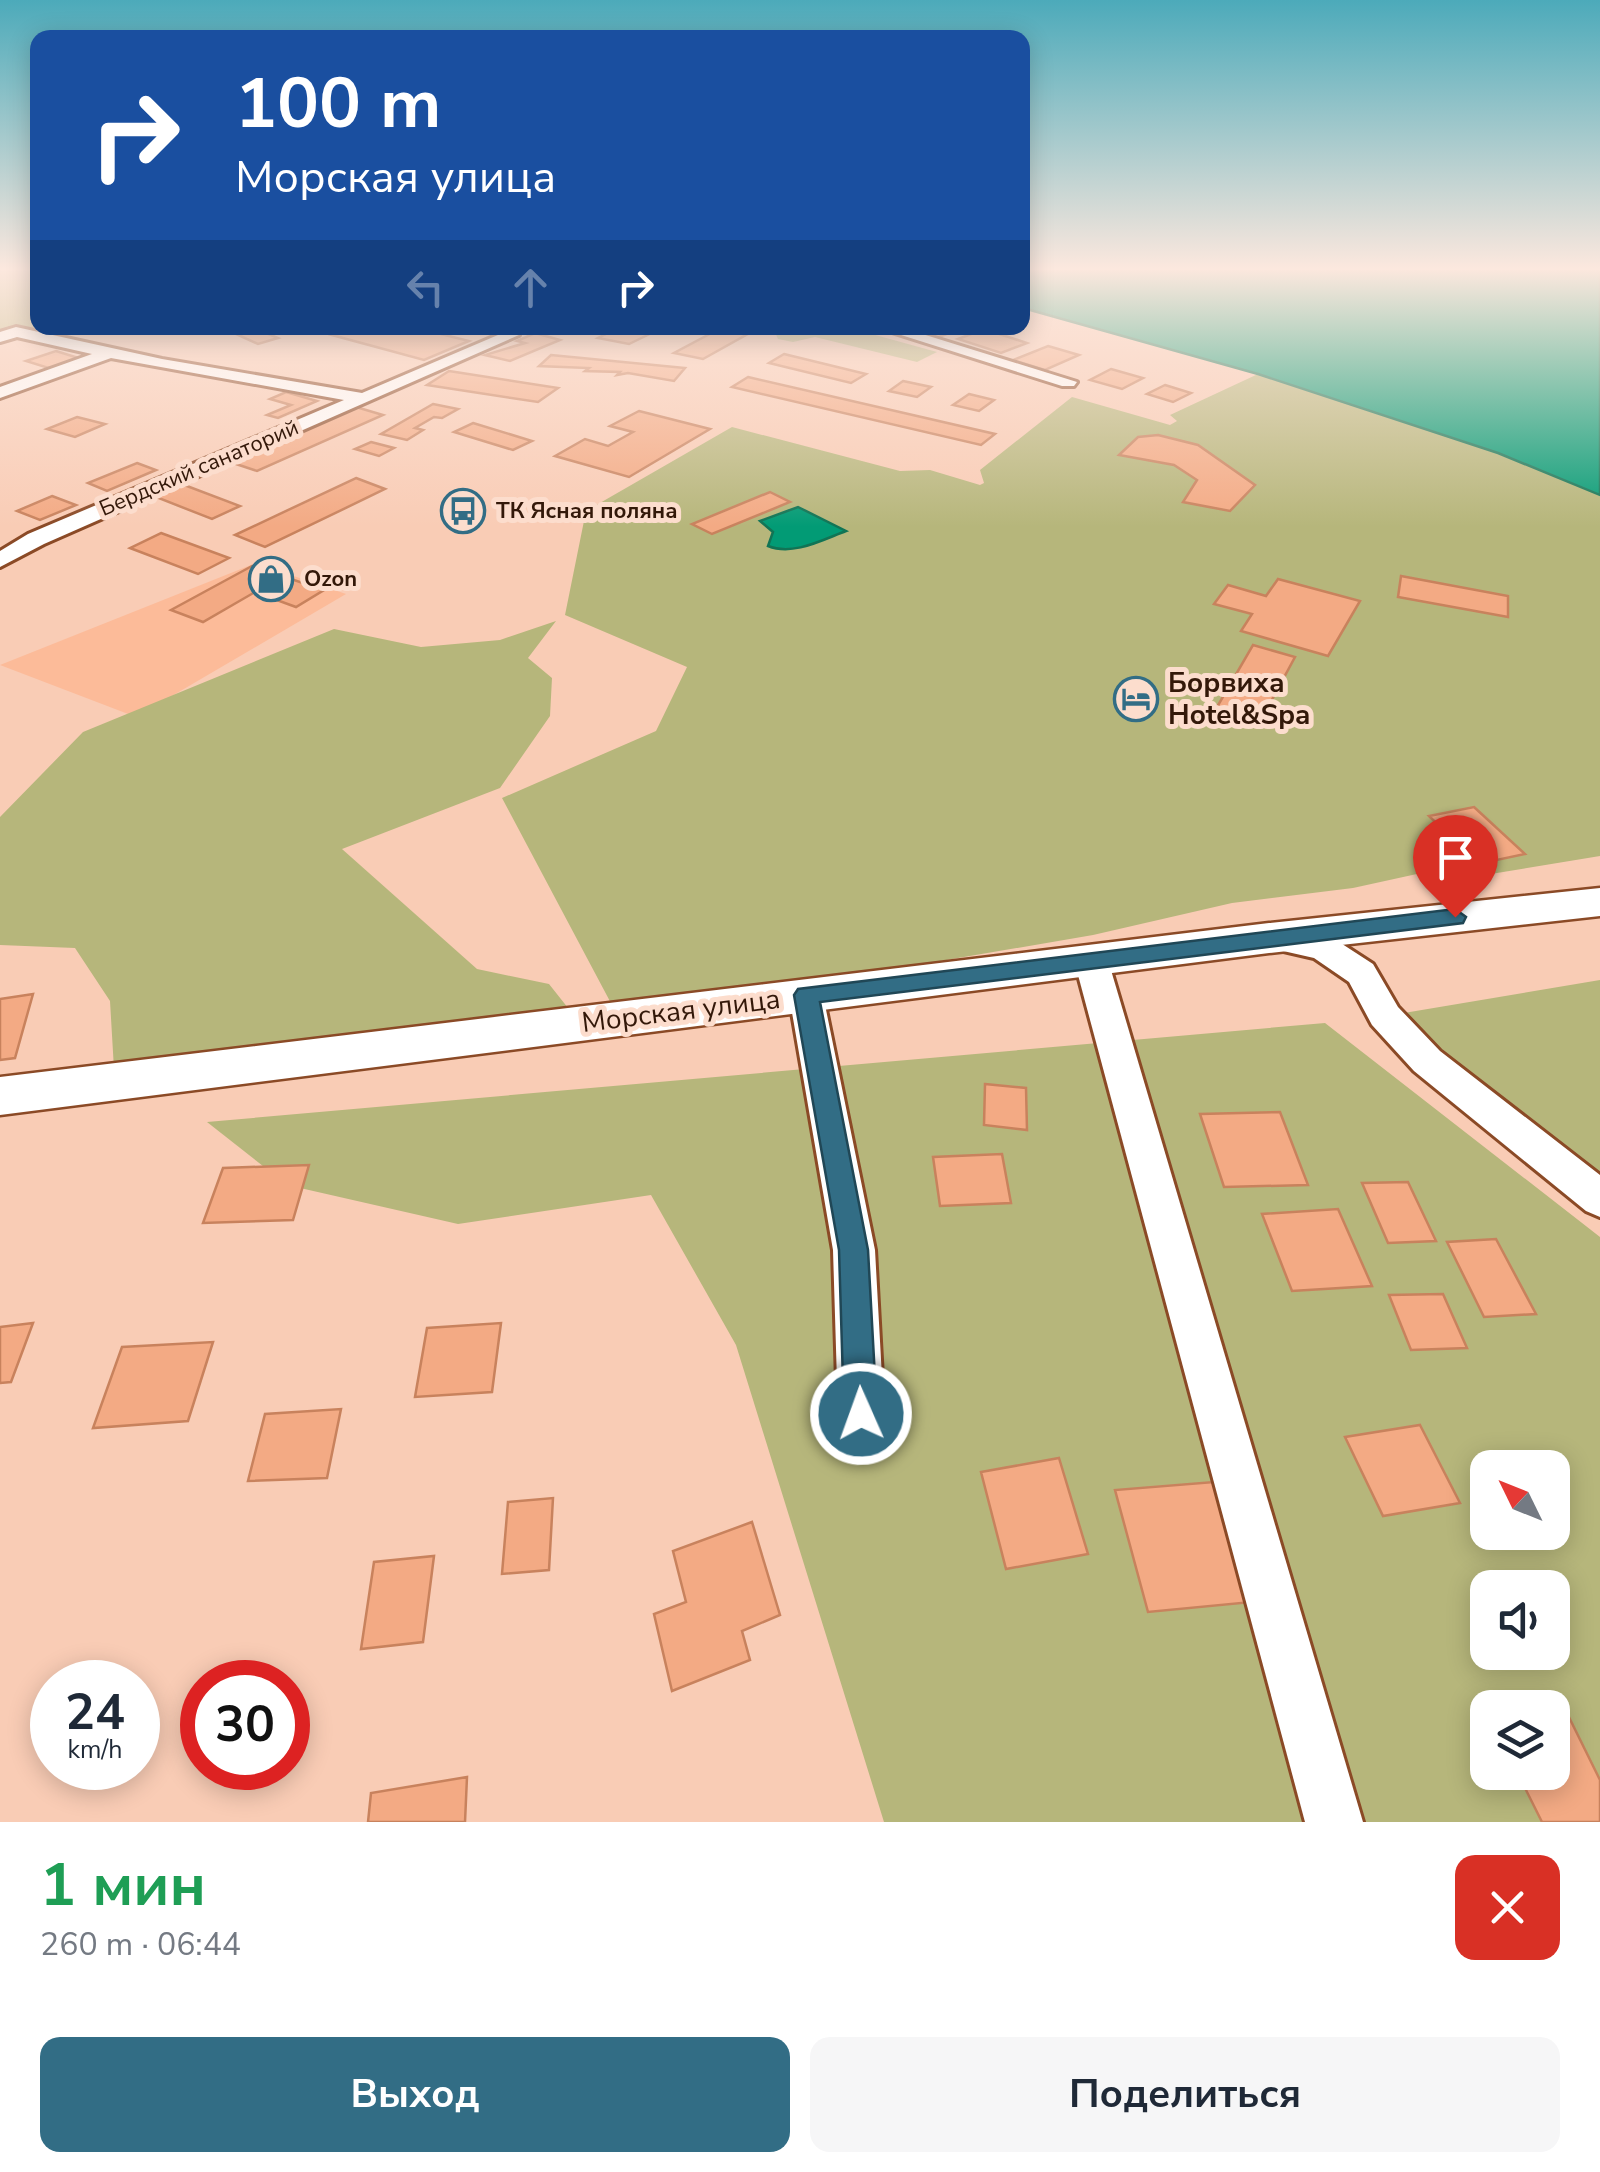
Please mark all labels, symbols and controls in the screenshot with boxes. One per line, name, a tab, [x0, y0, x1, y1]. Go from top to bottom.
text: 100 m	[235, 56, 441, 152]
icon: right	[70, 70, 200, 200]
text: Морская улица	[235, 147, 556, 208]
icon: left	[398, 260, 453, 315]
icon: ahead	[503, 260, 558, 315]
icon: right	[608, 260, 663, 315]
street label: Бердский санаторий	[95, 412, 303, 524]
bus stop icon: ТК Ясная поляна	[440, 488, 486, 534]
place label: ТК Ясная поляна	[496, 496, 678, 526]
shop icon: Ozon	[248, 556, 294, 602]
place label: Ozon	[304, 564, 357, 594]
place label: Борвиха Hotel&Spa	[1168, 664, 1310, 734]
hotel icon: Борвиха Hotel&Spa	[1113, 676, 1159, 722]
pin	[1413, 815, 1498, 918]
icon: arrive	[1428, 830, 1483, 885]
street label: Морская улица	[580, 980, 782, 1042]
position arrow	[809, 1362, 913, 1466]
north arrow	[1470, 1450, 1570, 1550]
map controls	[1470, 1450, 1570, 1790]
button: sound	[1470, 1570, 1570, 1670]
speed limit sign: 30	[180, 1660, 310, 1790]
text: 24	[65, 1678, 125, 1747]
button: layers	[1470, 1690, 1570, 1790]
text: km/h	[67, 1733, 123, 1767]
text: 1 мин	[40, 1844, 206, 1926]
button: close	[1455, 1855, 1560, 1960]
text: 260 m · 06:44	[40, 1923, 241, 1966]
button: Выход	[40, 2037, 790, 2152]
button: Поделиться	[810, 2037, 1560, 2152]

